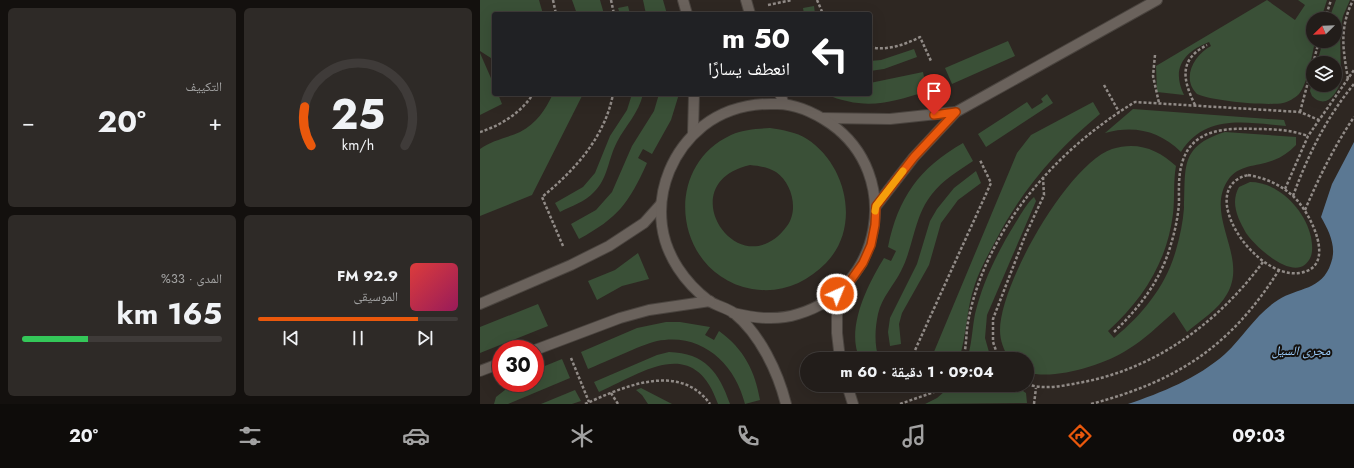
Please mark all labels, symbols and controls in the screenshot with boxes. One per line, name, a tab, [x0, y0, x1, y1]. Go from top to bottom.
north arrow	[1306, 12, 1342, 48]
map controls	[1306, 12, 1342, 92]
text: 50 m	[722, 18, 790, 59]
icon: left	[804, 28, 856, 80]
text: انعطف يسارًا	[708, 56, 790, 82]
button: layers	[1306, 56, 1342, 92]
pin	[917, 74, 951, 115]
text: التكييف	[186, 77, 222, 96]
icon: arrive	[923, 80, 945, 102]
text: 25	[331, 83, 385, 144]
text: 20°	[98, 100, 146, 143]
text: −	[22, 106, 35, 138]
text: +	[208, 106, 222, 138]
text: km/h	[342, 134, 374, 154]
text: 92.9 FM	[337, 265, 398, 287]
text: المدى · 33%	[161, 269, 222, 288]
position arrow	[816, 273, 858, 315]
text: الموسيقى	[354, 287, 398, 306]
text: 165 km	[116, 292, 222, 335]
icon: previous	[280, 327, 302, 349]
icon: pause	[347, 327, 369, 349]
icon: next	[414, 327, 436, 349]
speed limit sign: 30	[492, 340, 544, 392]
water label: مجرى السيل	[1272, 341, 1330, 360]
text: 09:04 · 1 دقيقة · 60 m	[840, 361, 994, 383]
icon: filters	[236, 422, 264, 450]
icon: car	[402, 422, 430, 450]
icon: climate	[568, 422, 596, 450]
icon: phone	[734, 422, 762, 450]
icon: music	[900, 422, 928, 450]
icon: directions	[1066, 422, 1094, 450]
text: 20°	[69, 423, 98, 449]
text: 09:03	[1232, 423, 1285, 449]

